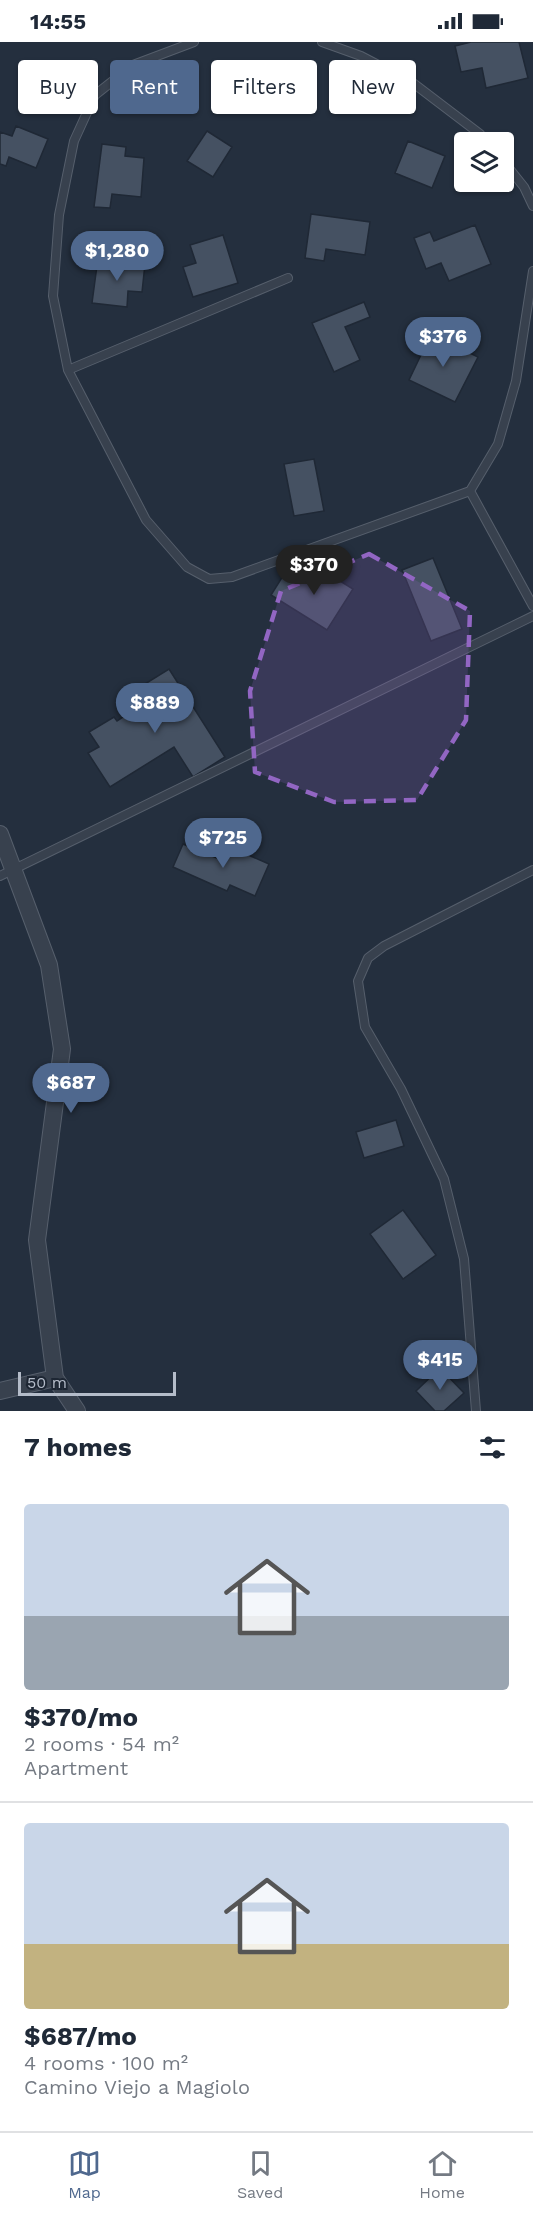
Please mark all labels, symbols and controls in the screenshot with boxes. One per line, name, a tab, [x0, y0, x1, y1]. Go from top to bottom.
text: 14:55	[30, 9, 86, 34]
chip: Buy	[18, 60, 98, 114]
chip: Rent	[110, 60, 199, 114]
chip: Filters	[211, 60, 317, 114]
chip: New	[329, 60, 416, 114]
map controls	[454, 132, 514, 192]
button: layers	[454, 132, 514, 192]
pin: $1,280	[68, 231, 166, 282]
text: $1,280	[85, 238, 149, 262]
pin: $376	[407, 317, 479, 368]
text: $376	[419, 324, 467, 348]
pin: $370	[278, 545, 350, 596]
text: $370	[290, 552, 338, 576]
pin: $889	[119, 683, 191, 734]
text: $889	[130, 690, 180, 714]
pin: $725	[187, 818, 259, 869]
text: $725	[199, 825, 247, 849]
pin: $687	[35, 1063, 107, 1114]
text: $687	[46, 1070, 96, 1094]
pin: $415	[404, 1340, 476, 1391]
text: $415	[417, 1347, 463, 1371]
scale bar	[18, 1369, 176, 1396]
text: 50 m	[27, 1373, 67, 1392]
icon: filters	[476, 1431, 509, 1464]
text: 7 homes	[24, 1432, 132, 1462]
icon: home	[213, 1543, 321, 1651]
text: $370/mo	[24, 1702, 138, 1732]
text: 2 rooms · 54 m²	[24, 1732, 179, 1756]
text: Apartment	[24, 1756, 128, 1780]
icon: home	[213, 1862, 321, 1970]
text: $687/mo	[24, 2021, 137, 2051]
text: 4 rooms · 100 m²	[24, 2051, 188, 2075]
text: Camino Viejo a Magiolo	[24, 2075, 250, 2099]
tab: Map	[68, 2147, 101, 2202]
tab: Saved	[237, 2147, 283, 2202]
tab: Home	[419, 2147, 465, 2202]

